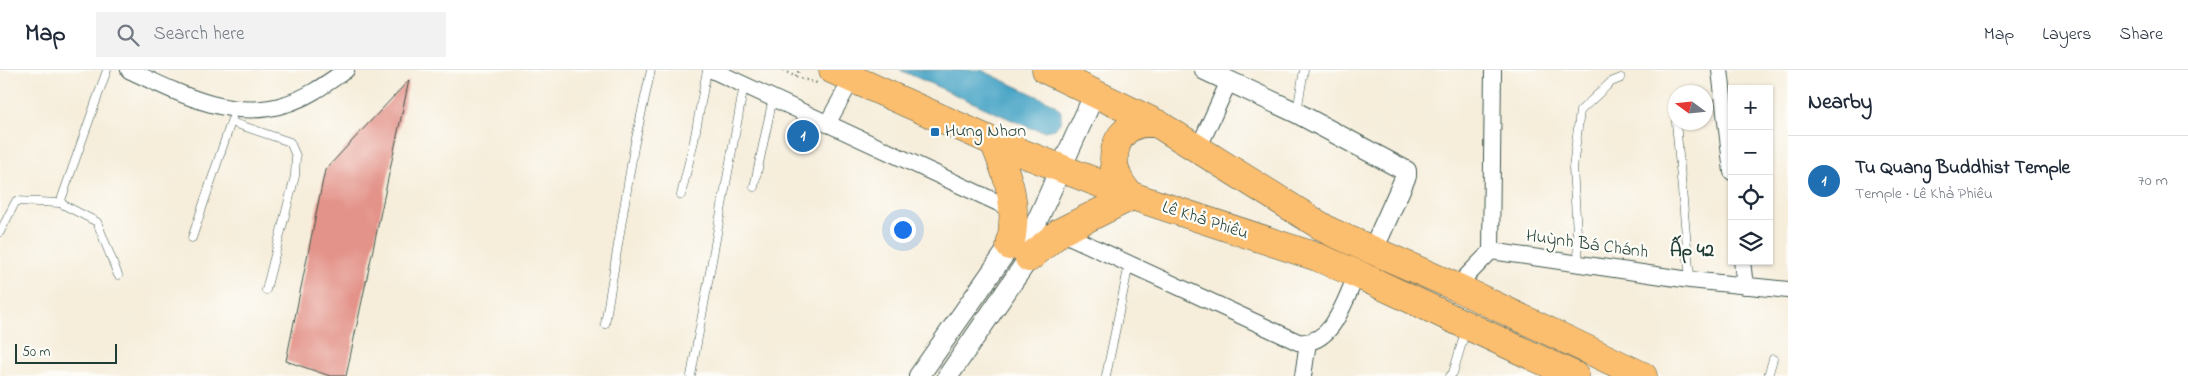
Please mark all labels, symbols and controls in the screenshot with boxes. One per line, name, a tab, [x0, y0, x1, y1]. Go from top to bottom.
search box	[96, 12, 446, 57]
text: Map	[25, 17, 66, 52]
icon: search	[114, 21, 142, 49]
text: Search here	[154, 21, 245, 48]
text: Map	[1984, 22, 2014, 48]
text: Layers	[2042, 22, 2092, 48]
text: Share	[2120, 22, 2163, 48]
north arrow	[1668, 85, 1713, 130]
map controls	[1728, 85, 1773, 265]
button: +	[1728, 85, 1773, 130]
text: Nearby	[1808, 88, 1872, 118]
pin: 1	[787, 117, 819, 155]
place label: Hưng Nhơn	[945, 119, 1026, 146]
marker: Hưng Nhơn	[929, 126, 941, 138]
button: −	[1728, 130, 1773, 175]
text: Tu Quang Buddhist Temple	[1855, 155, 2070, 182]
text: 1	[1821, 169, 1827, 193]
text: 70 m	[2138, 169, 2168, 193]
button: locate	[1728, 175, 1773, 220]
text: Temple · Lê Khả Phiêu	[1855, 182, 1993, 206]
street label: Lê Khả Phiêu	[1158, 195, 1252, 247]
your location	[890, 217, 916, 243]
button: layers	[1728, 220, 1773, 265]
street label: Huỳnh Bá Chánh	[1524, 224, 1650, 266]
district label: Ấp 42	[1670, 234, 1715, 265]
scale bar	[15, 341, 118, 364]
text: 50 m	[22, 342, 50, 363]

